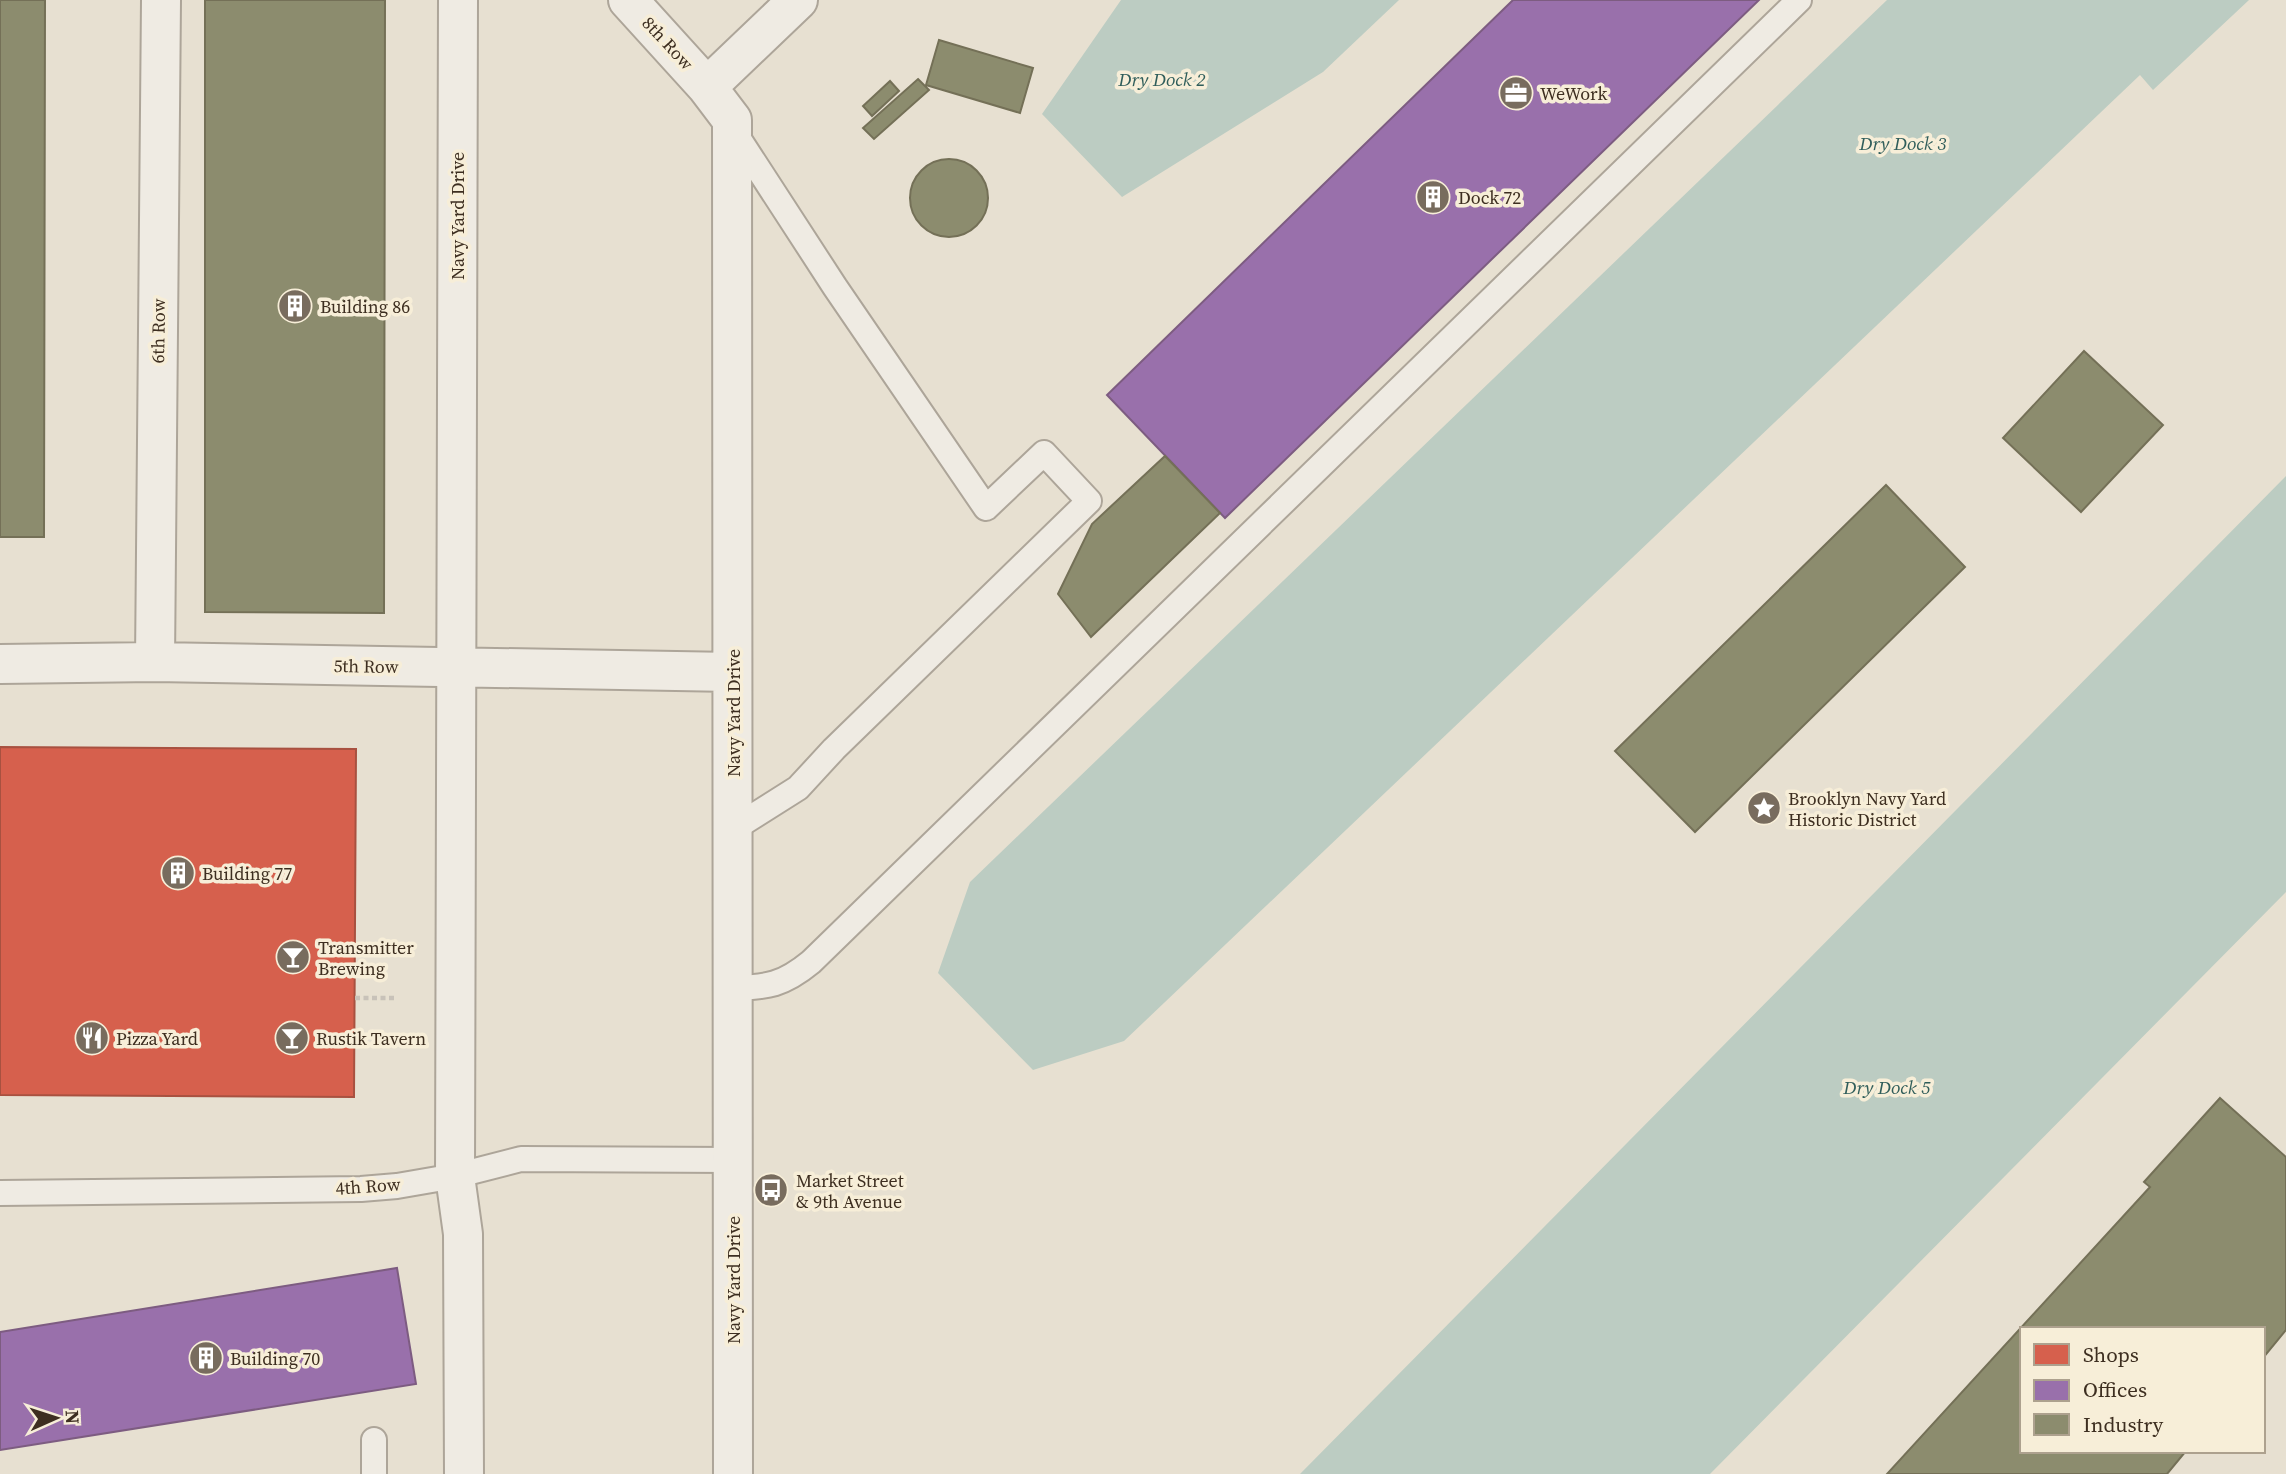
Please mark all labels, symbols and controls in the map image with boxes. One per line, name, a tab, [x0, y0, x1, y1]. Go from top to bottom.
street label: 8th Row	[637, 11, 699, 75]
water label: Dry Dock 2	[1117, 66, 1206, 92]
office icon: WeWork	[1497, 74, 1535, 112]
place label: WeWork	[1540, 81, 1607, 106]
water label: Dry Dock 3	[1858, 130, 1947, 156]
street label: Navy Yard Drive	[445, 152, 470, 280]
building icon: Dock 72	[1414, 178, 1452, 216]
place label: Dock 72	[1458, 185, 1521, 210]
building icon: Building 86	[276, 287, 314, 325]
place label: Building 86	[320, 294, 410, 319]
street label: 6th Row	[145, 298, 171, 364]
street label: Navy Yard Drive	[721, 649, 746, 777]
street label: 5th Row	[333, 653, 399, 679]
place label: Brooklyn Navy Yard Historic District	[1788, 786, 1946, 832]
place icon: Brooklyn Navy Yard Historic District	[1745, 789, 1783, 827]
building icon: Building 77	[159, 854, 197, 892]
place label: Building 77	[202, 861, 292, 886]
place label: Transmitter Brewing	[318, 935, 414, 981]
bar icon: Transmitter Brewing	[274, 938, 312, 976]
restaurant icon: Pizza Yard	[73, 1019, 111, 1057]
bar icon: Rustik Tavern	[273, 1019, 311, 1057]
place label: Pizza Yard	[116, 1026, 198, 1051]
place label: Rustik Tavern	[316, 1026, 426, 1051]
water label: Dry Dock 5	[1842, 1074, 1931, 1100]
place label: Market Street & 9th Avenue	[796, 1168, 904, 1214]
street label: 4th Row	[335, 1171, 402, 1201]
bus stop icon: Market Street & 9th Avenue	[752, 1171, 790, 1209]
street label: Navy Yard Drive	[721, 1216, 746, 1344]
legend	[2020, 1327, 2265, 1453]
building icon: Building 70	[187, 1339, 225, 1377]
text: Shops	[2083, 1340, 2139, 1369]
place label: Building 70	[230, 1346, 320, 1371]
text: Offices	[2083, 1375, 2147, 1404]
north arrow	[21, 1383, 91, 1453]
text: N	[60, 1410, 86, 1425]
text: Industry	[2083, 1410, 2163, 1439]

